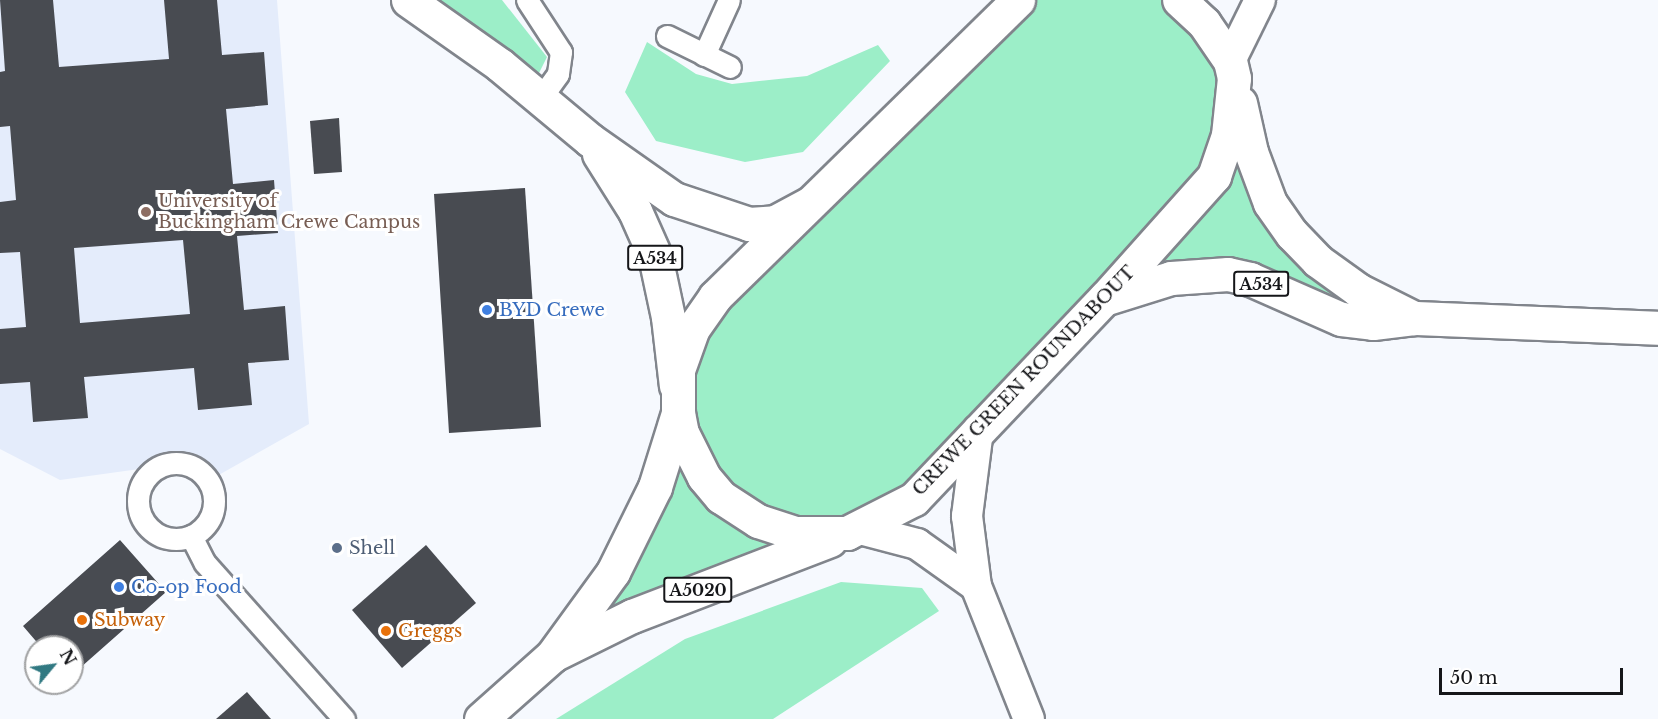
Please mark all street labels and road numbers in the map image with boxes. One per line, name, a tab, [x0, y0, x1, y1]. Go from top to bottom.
road number: A534	[626, 245, 684, 271]
street label: CREWE GREEN ROUNDABOUT	[908, 262, 1140, 500]
road number: A534	[1232, 271, 1290, 297]
road number: A5020	[662, 577, 734, 603]

